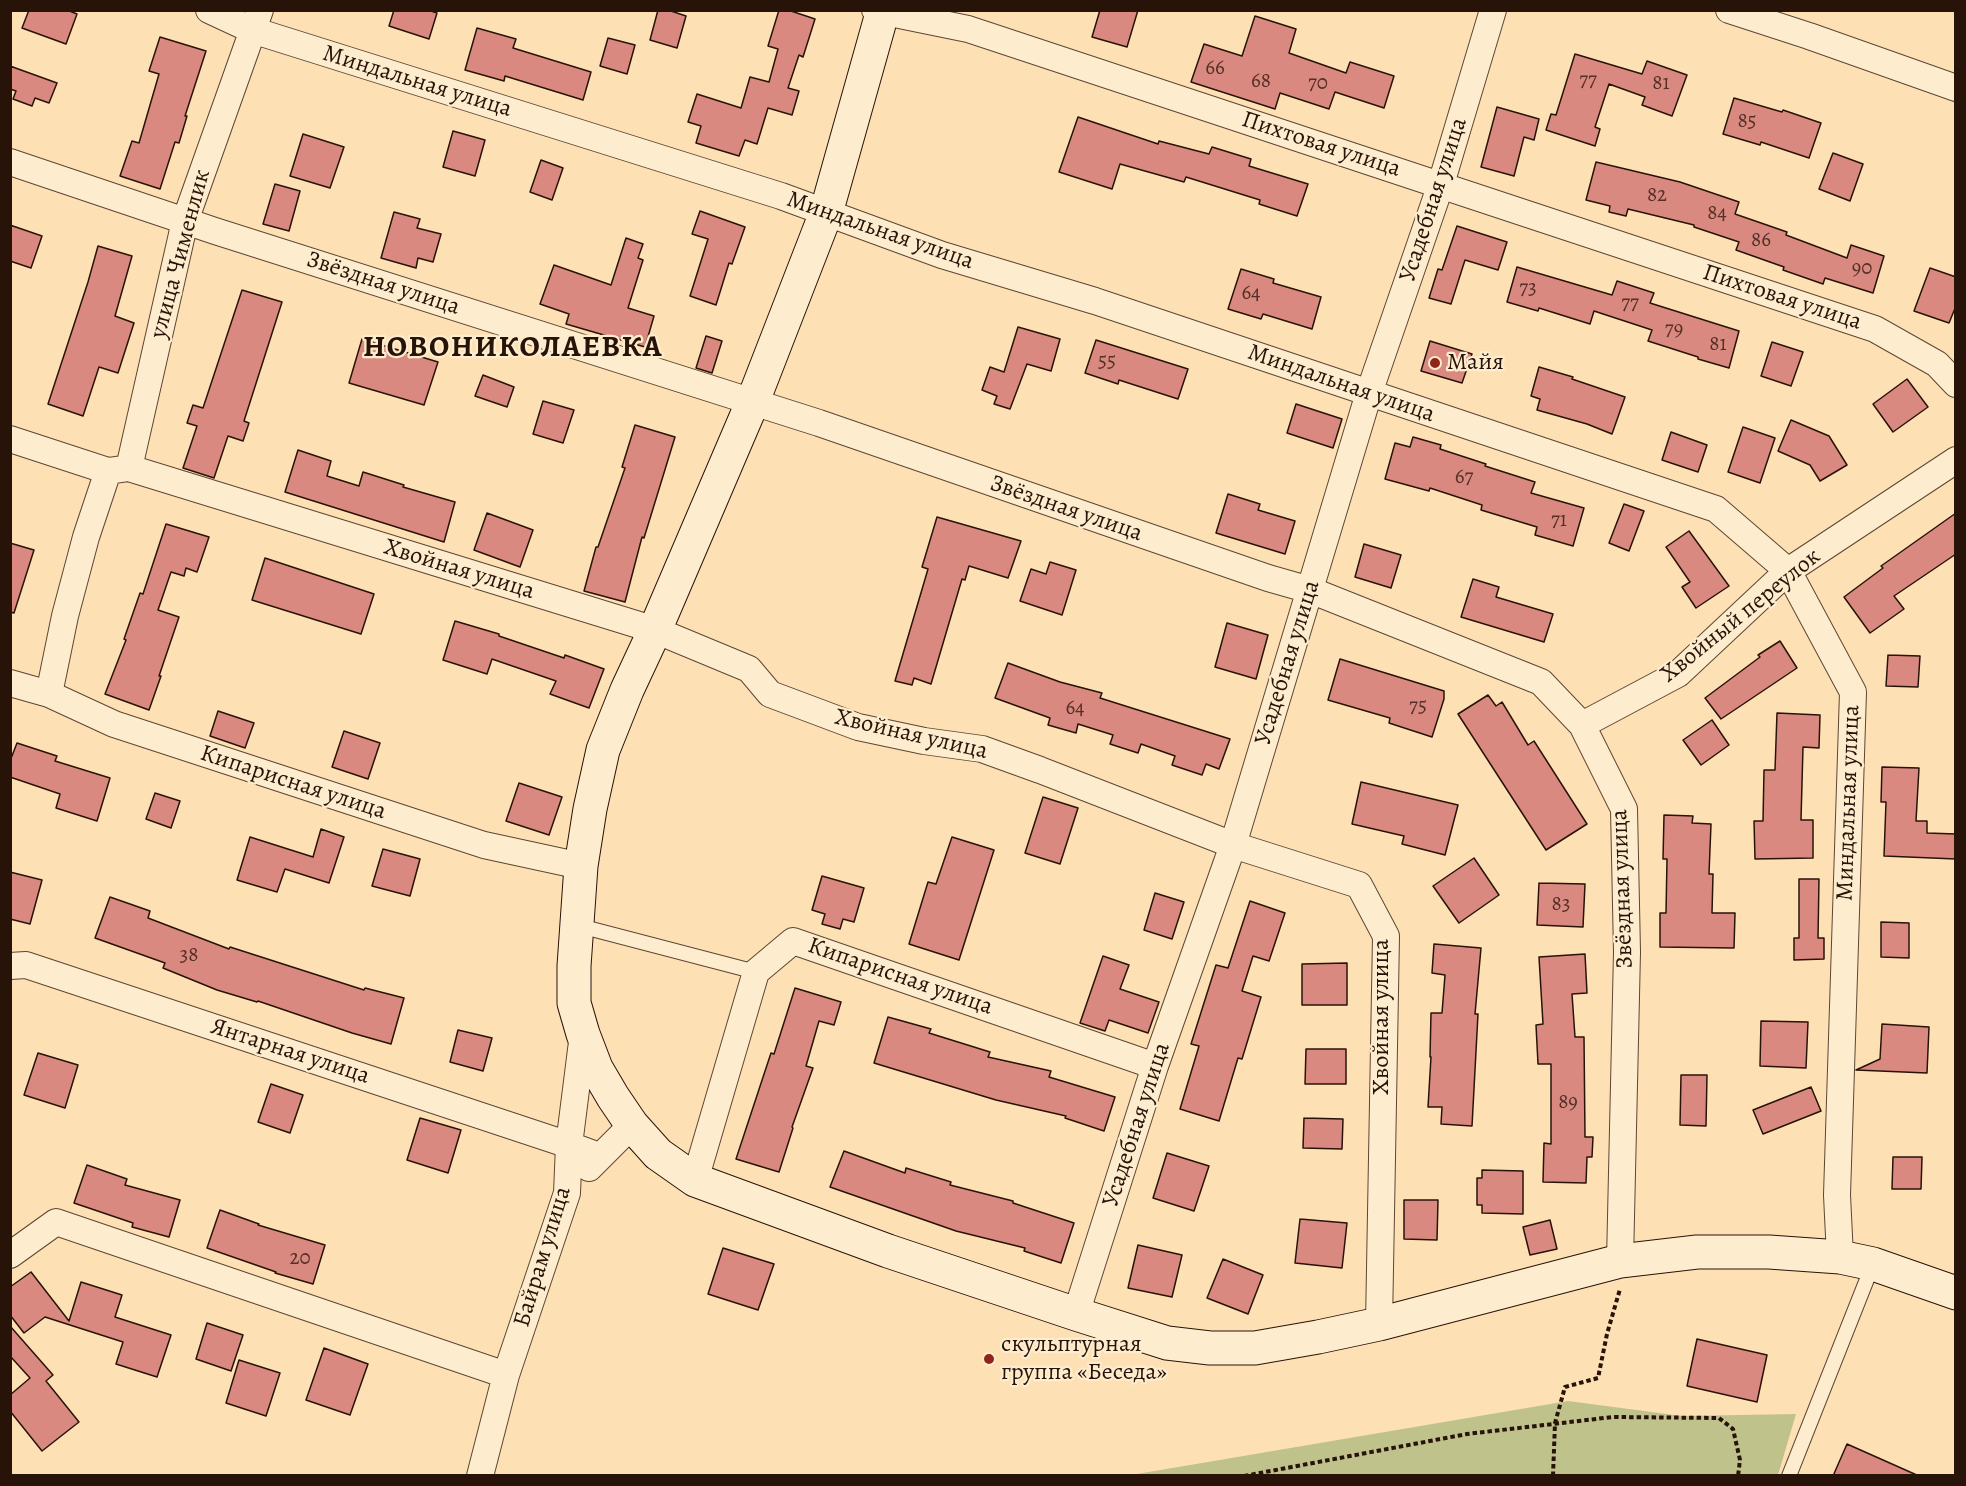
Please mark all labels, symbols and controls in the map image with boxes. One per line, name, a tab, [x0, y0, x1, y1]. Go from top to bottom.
street label: Миндальная улица	[319, 40, 515, 124]
house number: 66	[1205, 56, 1225, 82]
house number: 77	[1579, 68, 1597, 94]
house number: 68	[1251, 69, 1271, 95]
house number: 70	[1308, 71, 1328, 97]
house number: 81	[1652, 71, 1670, 97]
street label: Пихтовая улица	[1238, 106, 1404, 184]
house number: 85	[1737, 109, 1757, 135]
street label: Усадебная улица	[1394, 114, 1474, 286]
street label: улица Чименлик	[145, 166, 217, 342]
house number: 82	[1647, 183, 1667, 209]
street label: Миндальная улица	[783, 185, 977, 277]
house number: 84	[1707, 201, 1727, 227]
house number: 86	[1751, 228, 1771, 254]
street label: Звёздная улица	[303, 246, 463, 322]
house number: 90	[1852, 256, 1872, 282]
street label: Пихтовая улица	[1699, 259, 1865, 337]
house number: 73	[1519, 276, 1537, 302]
house number: 64	[1241, 281, 1261, 307]
house number: 77	[1621, 291, 1639, 317]
house number: 79	[1665, 317, 1683, 343]
district label: НОВОНИКОЛАЕВКА	[363, 331, 663, 367]
house number: 81	[1709, 332, 1727, 358]
street label: Миндальная улица	[1244, 338, 1438, 430]
house number: 55	[1098, 349, 1116, 375]
place label: Майя	[1447, 349, 1504, 377]
marker: Майя	[1428, 356, 1442, 370]
house number: 67	[1455, 465, 1473, 491]
street label: Звёздная улица	[986, 469, 1146, 549]
house number: 71	[1551, 508, 1567, 534]
street label: Хвойная улица	[380, 533, 538, 607]
street label: Хвойный переулок	[1655, 543, 1827, 689]
street label: Усадебная улица	[1249, 577, 1327, 749]
house number: 75	[1409, 694, 1427, 720]
house number: 64	[1065, 696, 1085, 722]
street label: Хвойная улица	[832, 703, 990, 767]
street label: Миндальная улица	[1831, 705, 1867, 901]
street label: Кипарисная улица	[196, 739, 390, 827]
street label: Звёздная улица	[1606, 809, 1640, 969]
house number: 83	[1552, 892, 1570, 918]
street label: Кипарисная улица	[804, 932, 996, 1022]
street label: Хвойная улица	[1368, 939, 1396, 1095]
house number: 38	[180, 943, 198, 969]
street label: Янтарная улица	[207, 1013, 373, 1091]
street label: Усадебная улица	[1097, 1039, 1177, 1211]
house number: 89	[1558, 1090, 1578, 1116]
street label: Байрам улица	[508, 1183, 578, 1331]
house number: 20	[289, 1246, 311, 1272]
place label: скульптурная группа «Беседа»	[1001, 1331, 1167, 1387]
marker: скульптурная группа «Беседа»	[982, 1352, 996, 1366]

